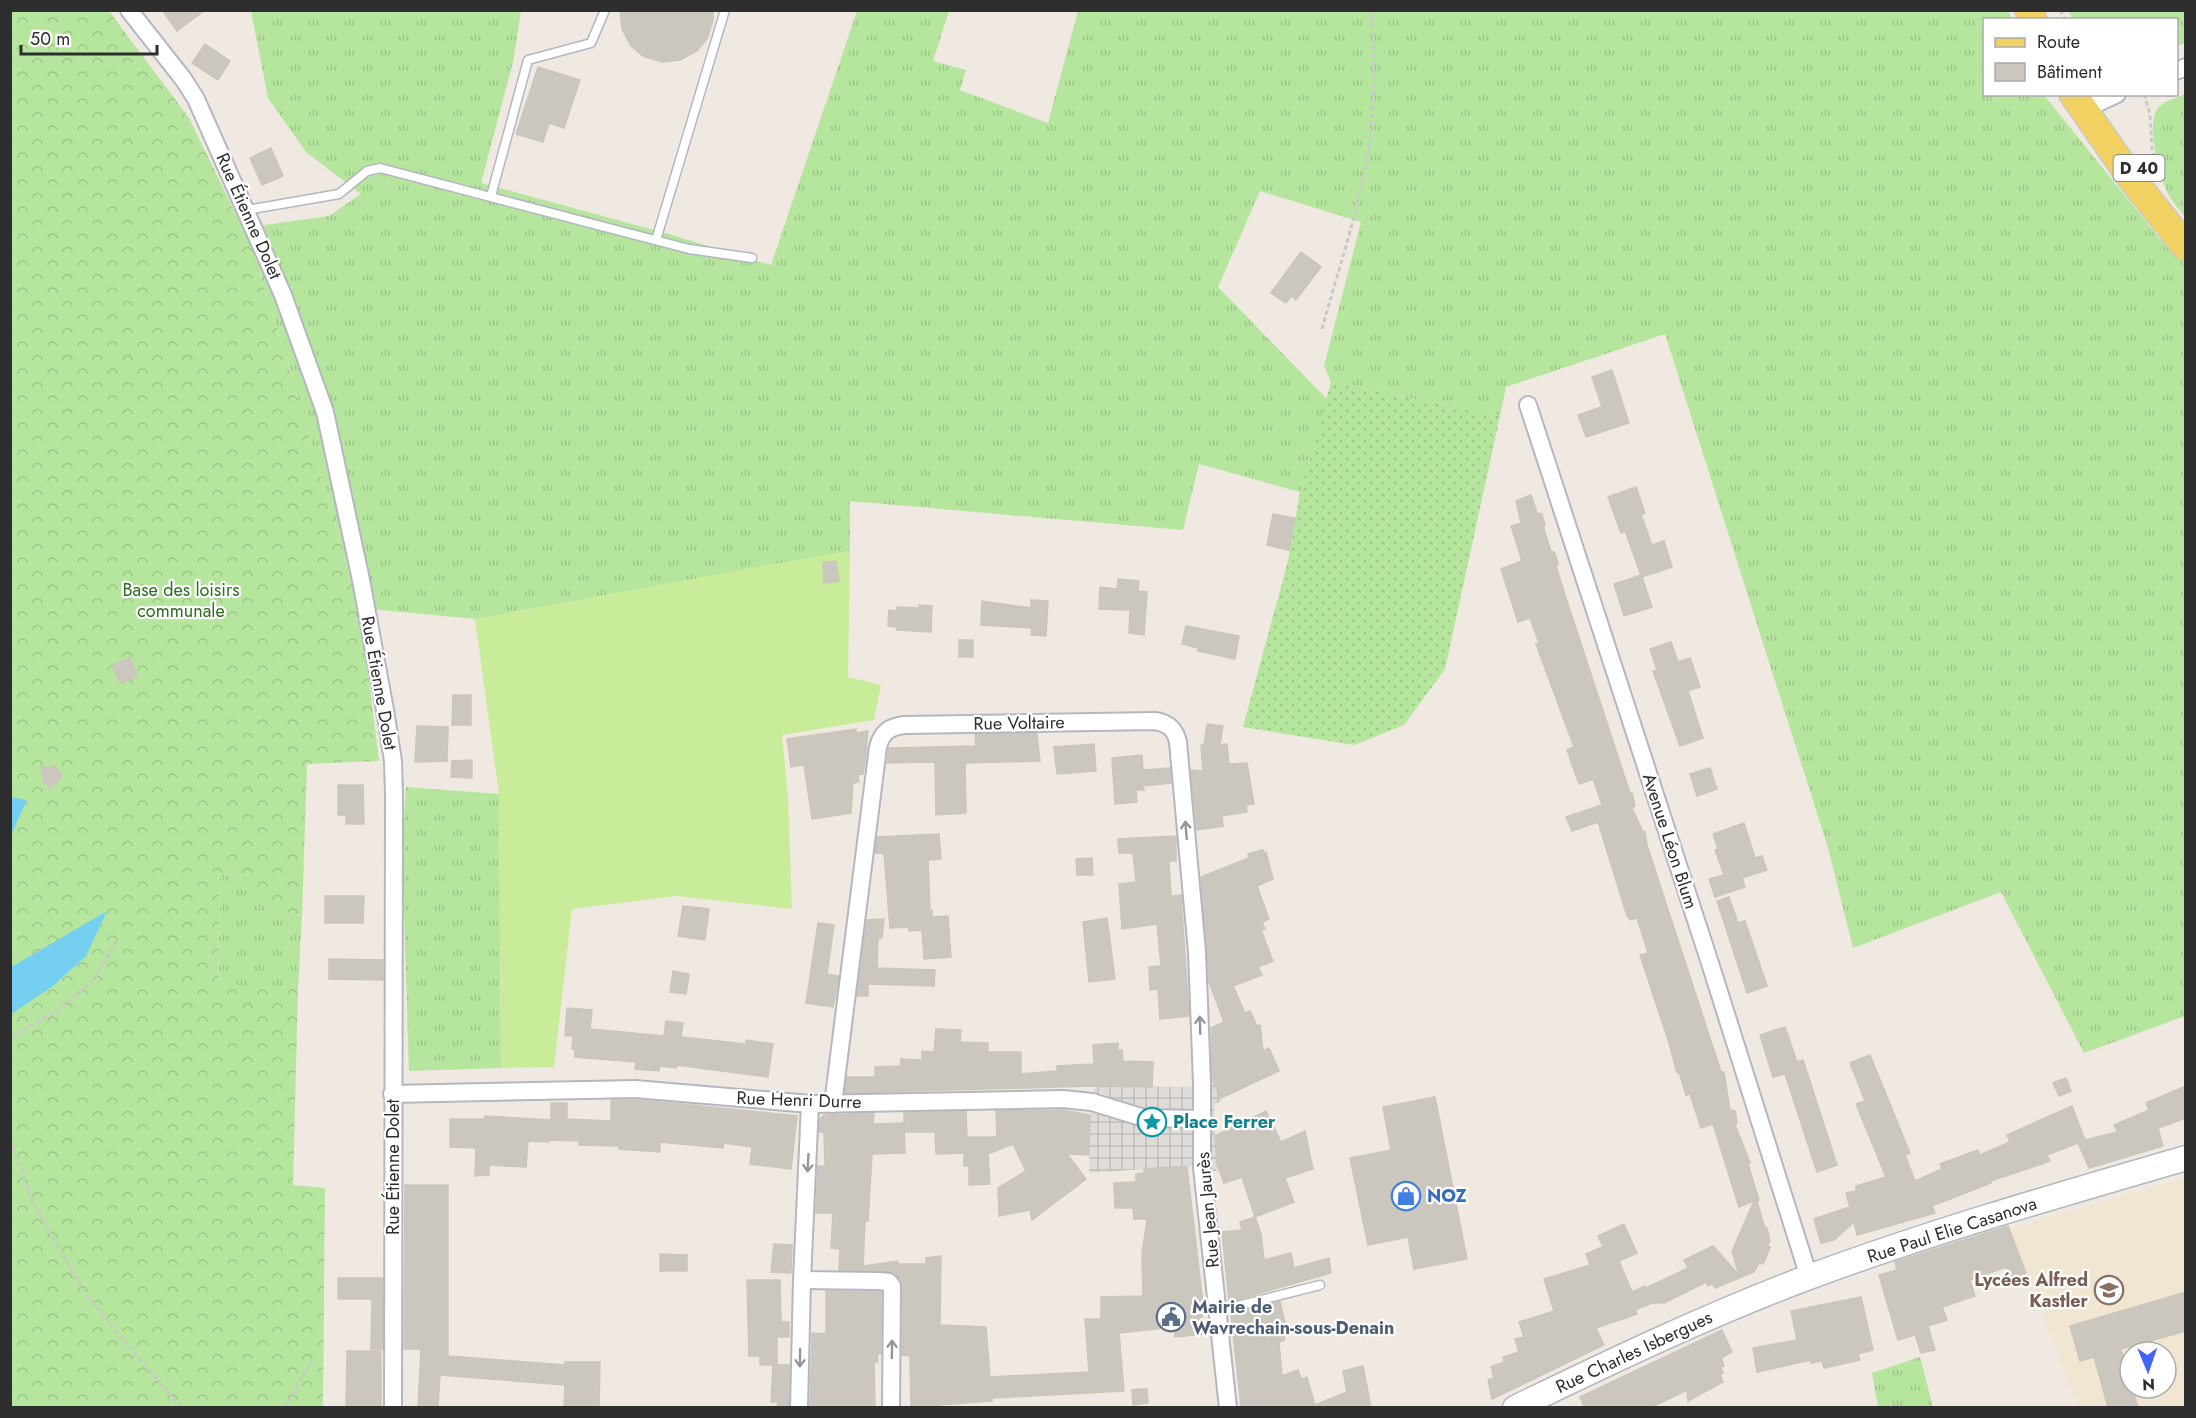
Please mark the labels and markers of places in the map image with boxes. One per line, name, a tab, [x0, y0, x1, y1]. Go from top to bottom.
place icon: Place Ferrer	[1136, 1106, 1168, 1138]
place label: Place Ferrer	[1173, 1109, 1276, 1135]
shop icon: NOZ	[1390, 1180, 1422, 1212]
place label: NOZ	[1427, 1183, 1467, 1209]
place label: Lycées Alfred Kastler	[1974, 1267, 2089, 1314]
school or university icon: Lycées Alfred Kastler	[2093, 1274, 2125, 1306]
place label: Mairie de Wavrechain-sous-Denain	[1192, 1294, 1394, 1341]
public building icon: Mairie de Wavrechain-sous-Denain	[1155, 1301, 1187, 1333]

